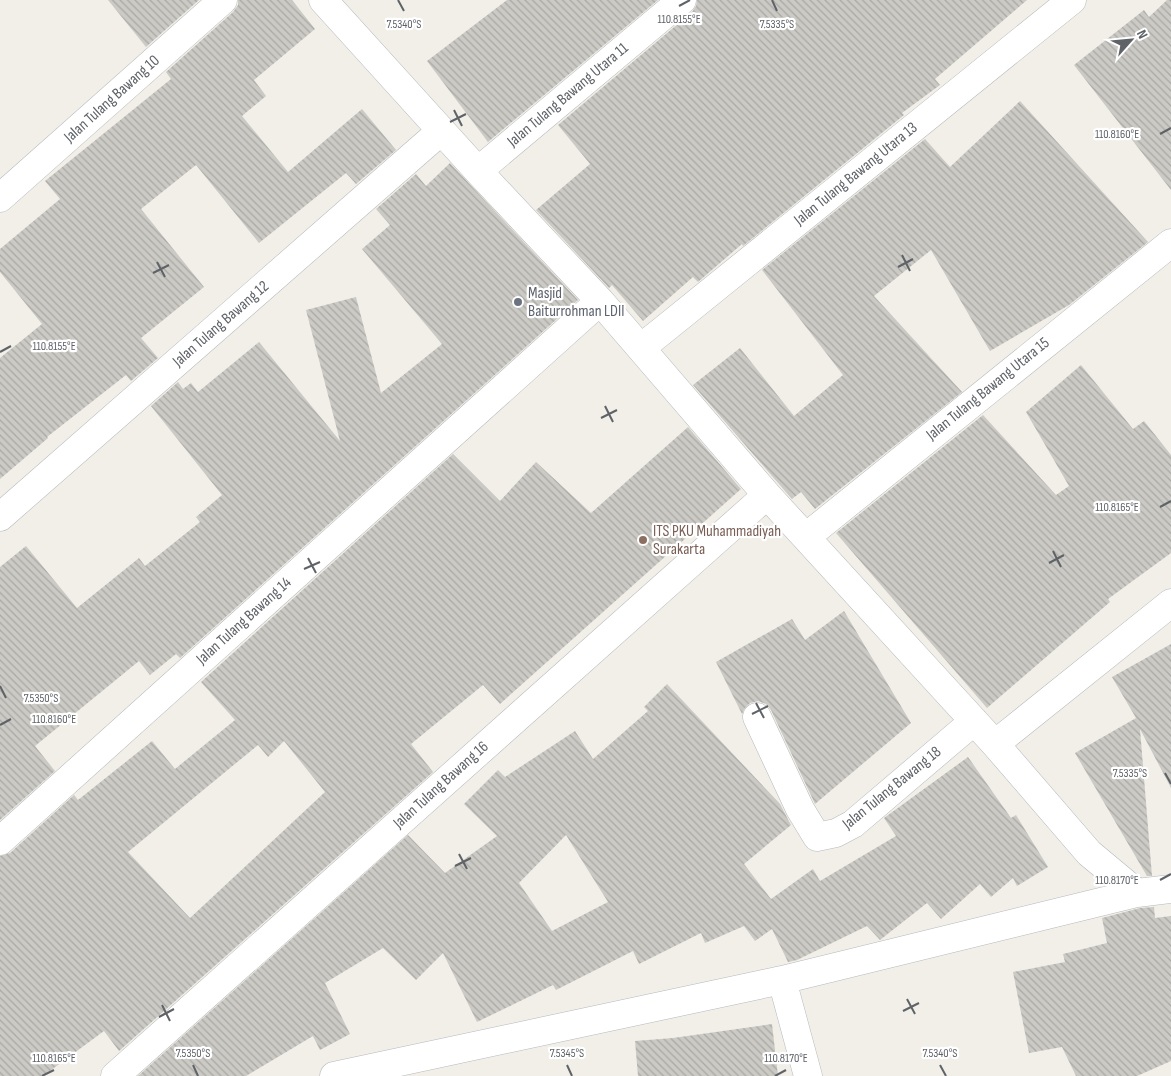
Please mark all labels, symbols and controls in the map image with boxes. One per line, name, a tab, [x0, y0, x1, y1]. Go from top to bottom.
text: 110.8155°E	[657, 12, 701, 27]
north arrow	[1106, 15, 1156, 65]
text: 7.5340°S	[387, 17, 421, 32]
text: 7.5335°S	[760, 17, 794, 32]
text: N	[1133, 27, 1151, 42]
street label: Jalan Tulang Bawang Utara 11	[503, 39, 633, 152]
street label: Jalan Tulang Bawang 10	[60, 51, 164, 147]
street label: Jalan Tulang Bawang Utara 13	[790, 118, 921, 230]
text: 110.8160°E	[1095, 127, 1139, 142]
street label: Jalan Tulang Bawang 12	[168, 277, 273, 372]
place label: Masjid Baiturrohman LDII	[528, 284, 624, 321]
marker: Masjid Baiturrohman LDII	[512, 296, 524, 308]
street label: Jalan Tulang Bawang Utara 15	[922, 334, 1053, 445]
text: 110.8155°E	[32, 339, 76, 354]
text: 110.8165°E	[1095, 500, 1139, 515]
place label: ITS PKU Muhammadiyah Surakarta	[653, 522, 781, 559]
marker: ITS PKU Muhammadiyah Surakarta	[637, 534, 649, 546]
street label: Jalan Tulang Bawang 14	[192, 573, 296, 669]
text: 7.5350°S	[24, 691, 58, 706]
text: 110.8160°E	[32, 712, 76, 727]
street label: Jalan Tulang Bawang 16	[389, 737, 492, 833]
street label: Jalan Tulang Bawang 18	[838, 742, 945, 834]
text: 7.5335°S	[1113, 766, 1147, 781]
text: 110.8170°E	[1095, 873, 1139, 888]
text: 7.5350°S	[176, 1046, 210, 1061]
text: 7.5345°S	[550, 1046, 584, 1061]
text: 7.5340°S	[923, 1046, 957, 1061]
text: 110.8165°E	[32, 1051, 76, 1066]
text: 110.8170°E	[764, 1051, 808, 1066]

